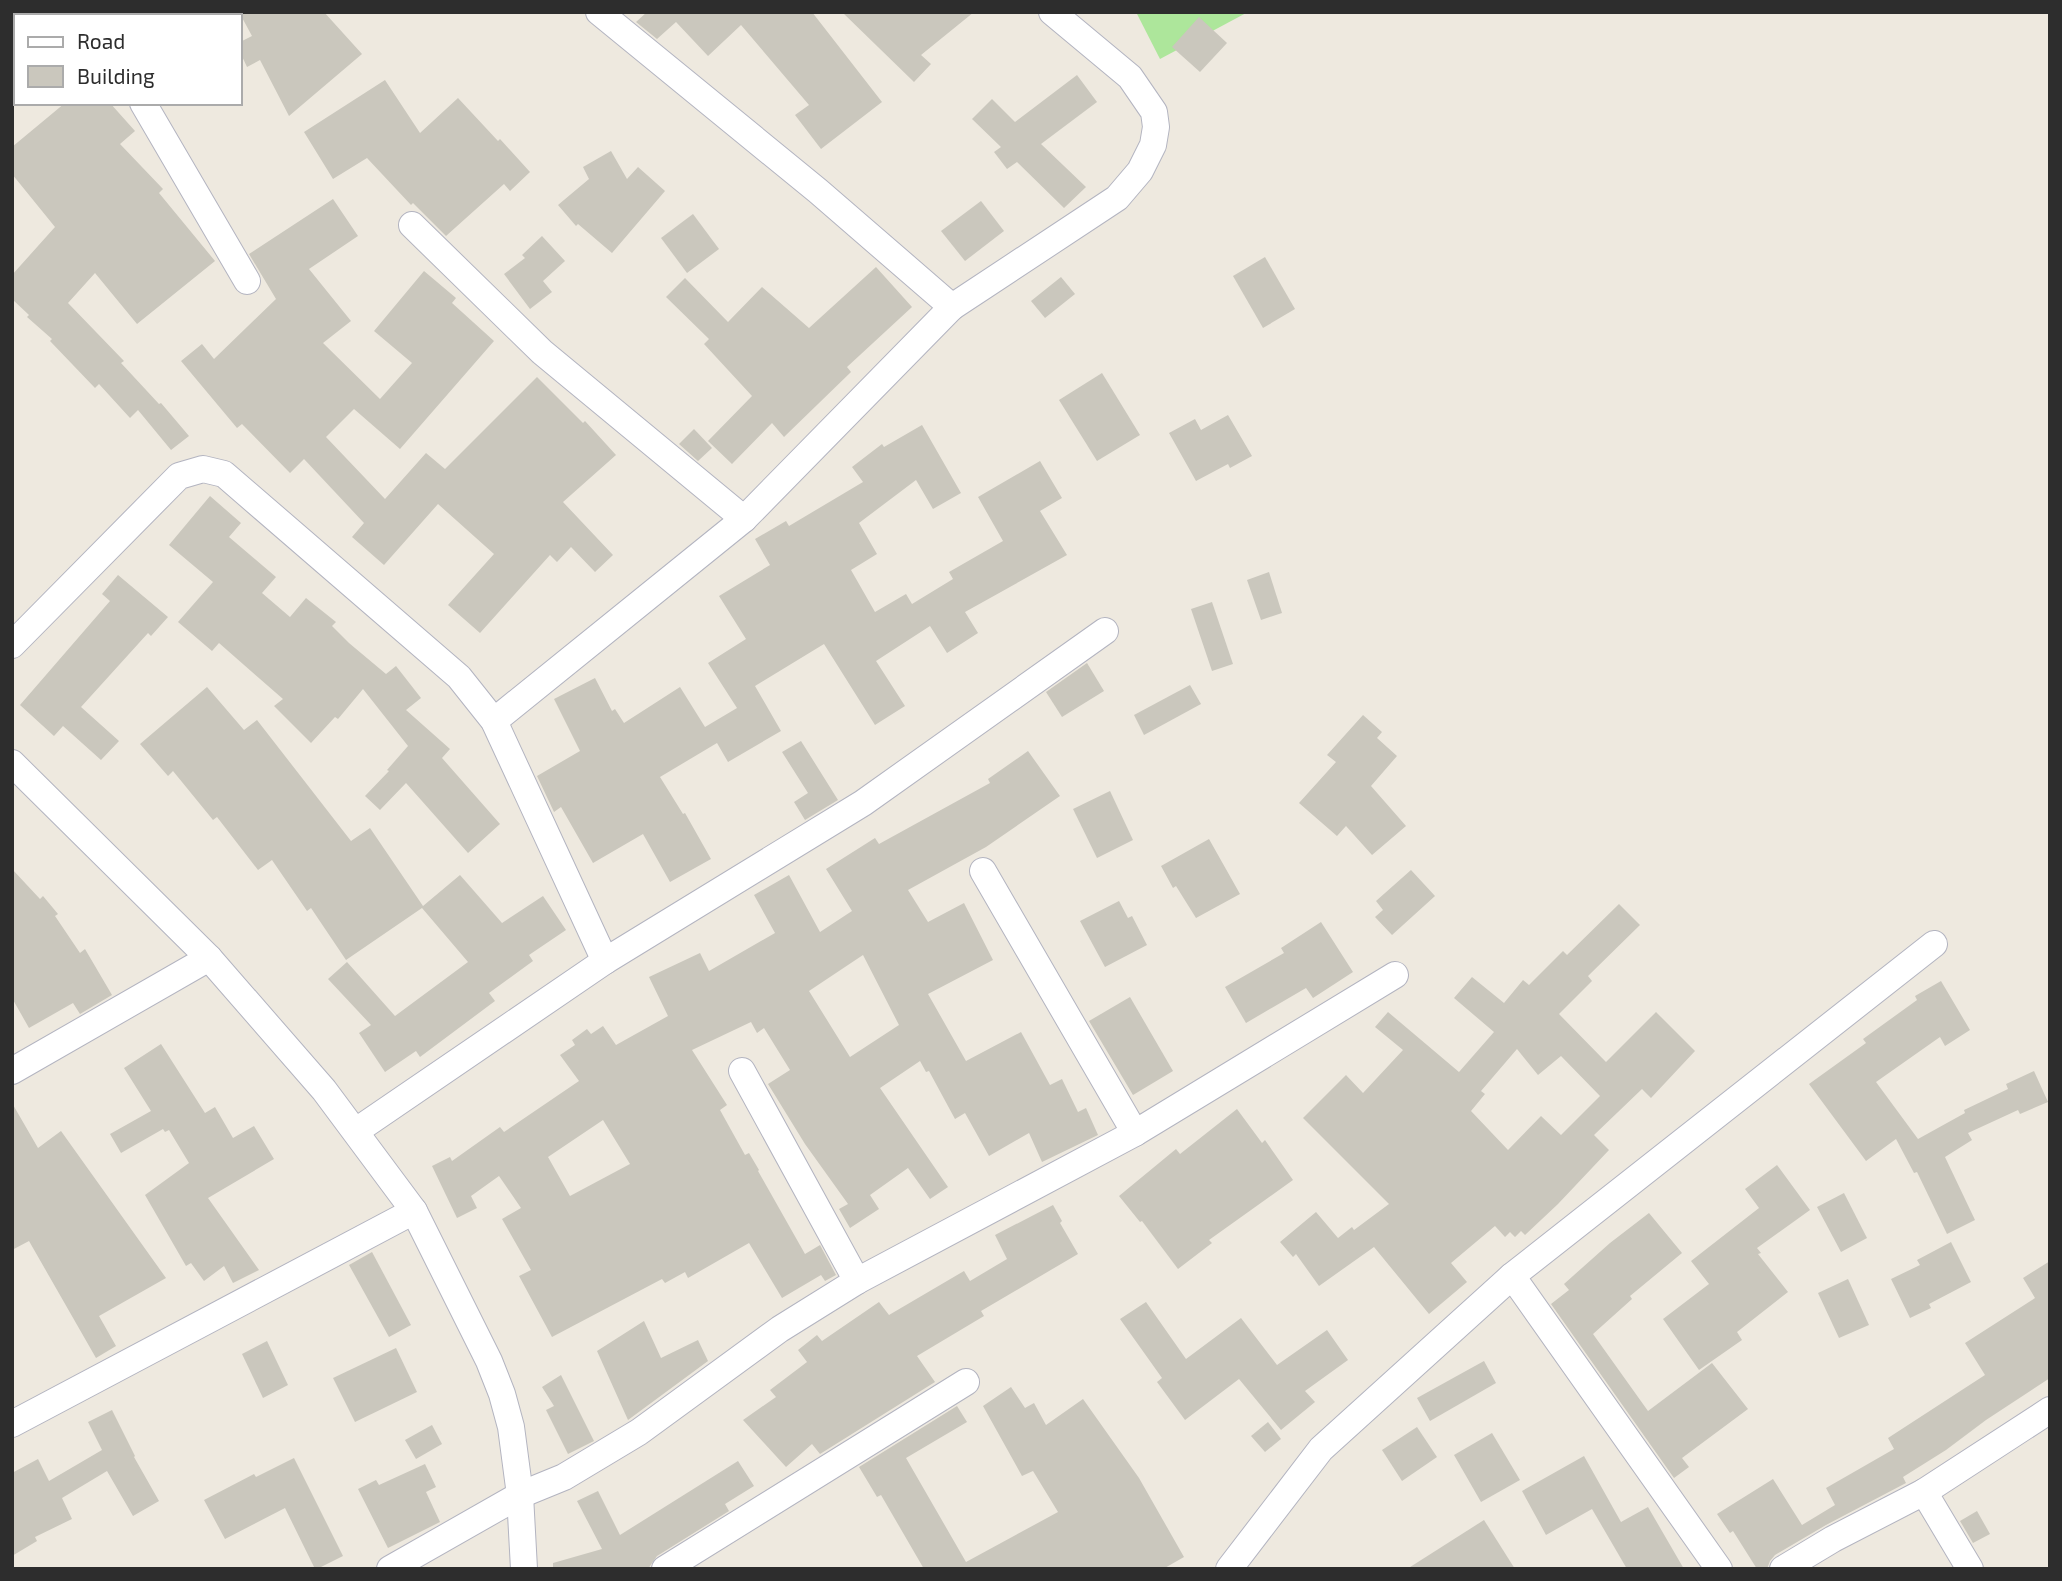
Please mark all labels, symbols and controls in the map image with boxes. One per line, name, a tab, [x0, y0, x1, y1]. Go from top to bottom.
legend	[14, 14, 242, 105]
text: Road	[77, 28, 125, 53]
text: Building	[77, 63, 155, 88]

